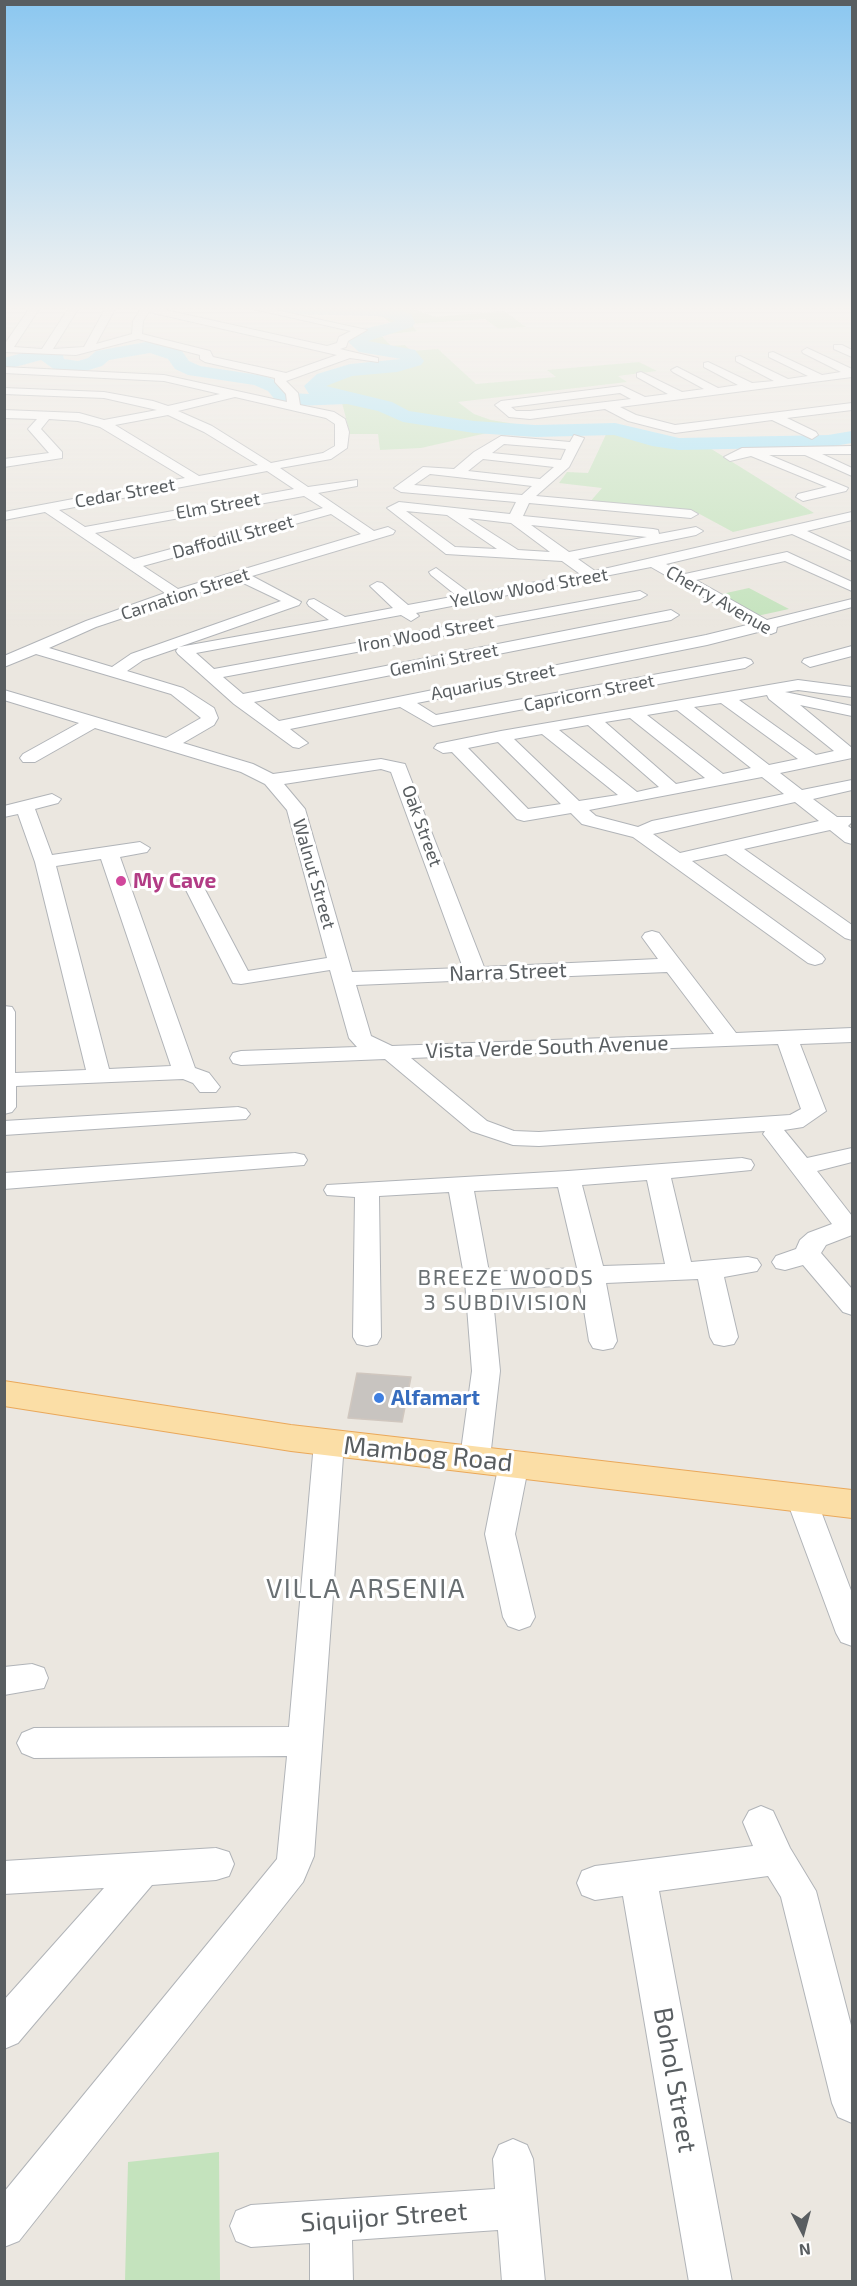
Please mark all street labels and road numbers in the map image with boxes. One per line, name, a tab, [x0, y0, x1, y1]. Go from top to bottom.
street label: Cedar Street	[73, 474, 177, 512]
street label: Elm Street	[174, 488, 262, 524]
street label: Daffodill Street	[170, 510, 296, 564]
street label: Cherry Avenue	[662, 561, 776, 639]
street label: Carnation Street	[118, 563, 252, 625]
street label: Yellow Wood Street	[448, 563, 610, 613]
street label: Iron Wood Street	[356, 611, 496, 657]
street label: Gemini Street	[388, 639, 500, 681]
street label: Aquarius Street	[429, 659, 557, 705]
street label: Capricorn Street	[522, 670, 656, 716]
street label: Oak Street	[397, 782, 447, 870]
street label: Walnut Street	[288, 816, 340, 932]
street label: Narra Street	[449, 957, 567, 987]
street label: Vista Verde South Avenue	[425, 1030, 669, 1064]
street label: Mambog Road	[342, 1430, 514, 1478]
street label: Bohol Street	[647, 2005, 703, 2155]
street label: Siquijor Street	[300, 2196, 468, 2238]

